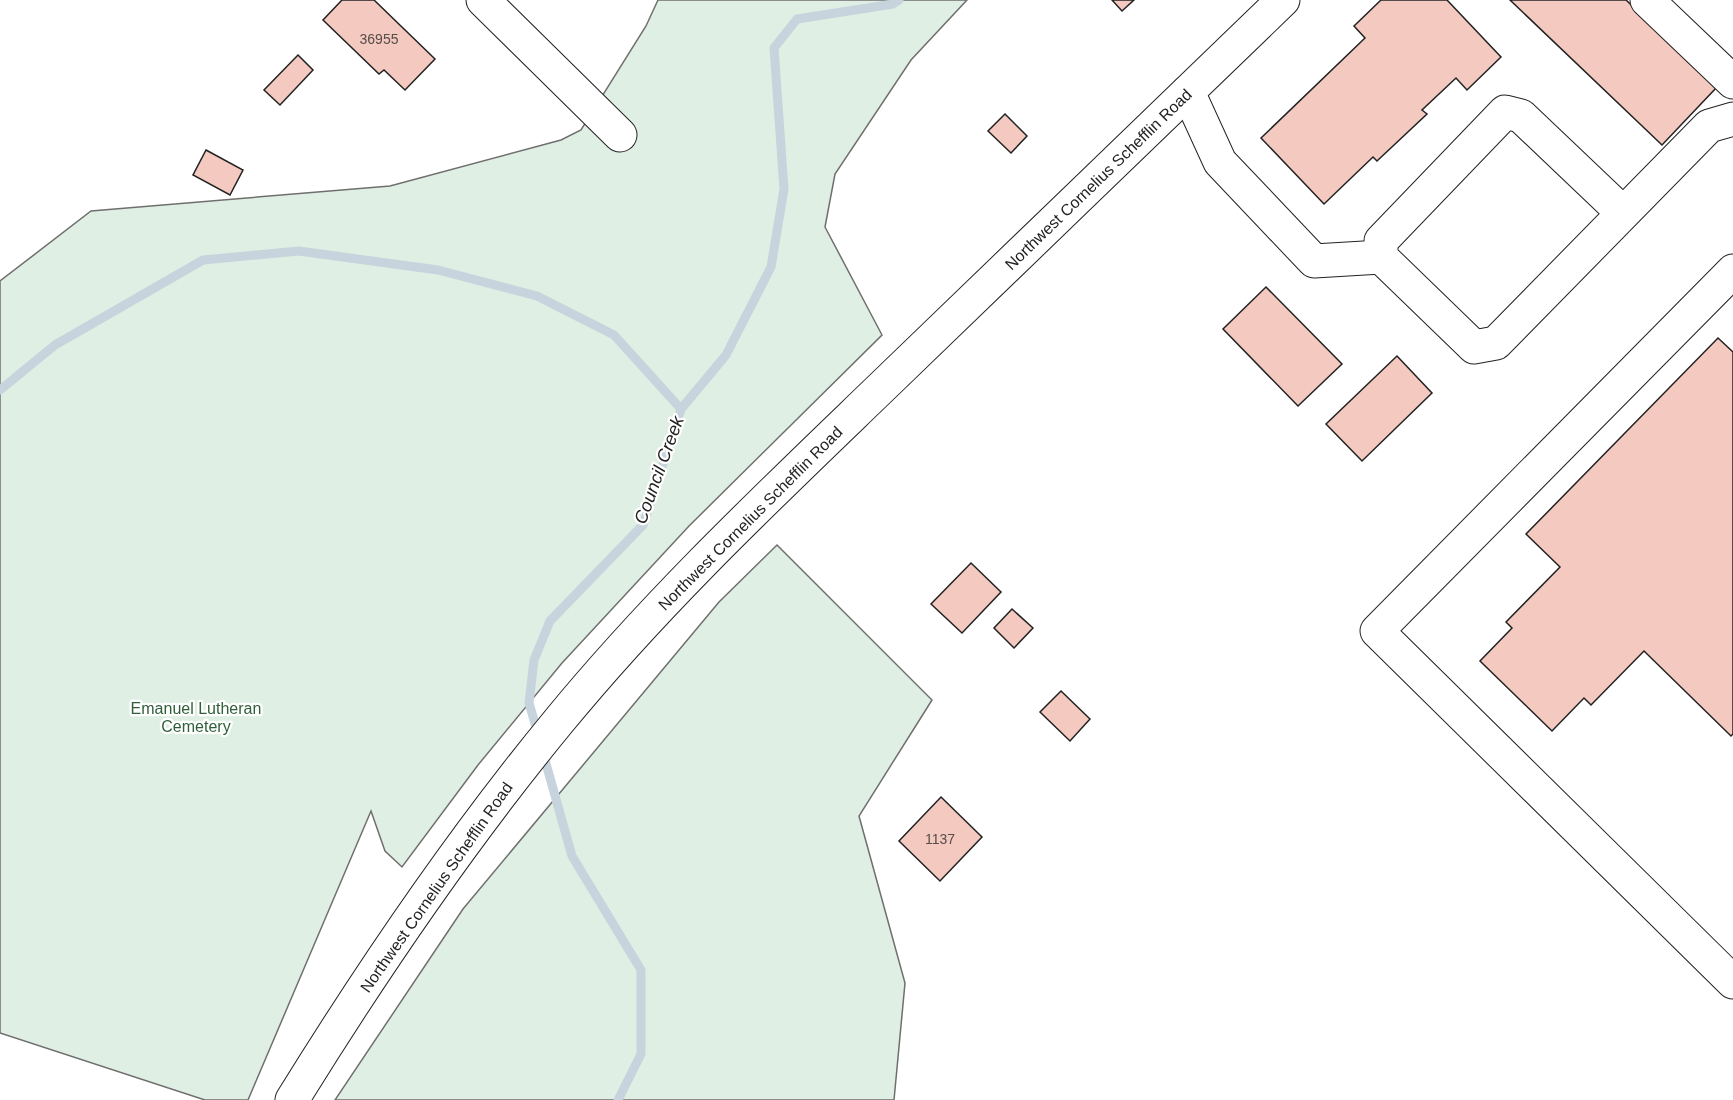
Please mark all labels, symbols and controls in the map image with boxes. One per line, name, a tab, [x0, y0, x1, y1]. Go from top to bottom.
house number: 36955	[360, 31, 399, 47]
street label: Northwest Cornelius Schefflin Road	[1002, 86, 1195, 273]
water label: Council Creek	[630, 413, 688, 527]
street label: Northwest Cornelius Schefflin Road	[655, 423, 846, 614]
park label: Emanuel Lutheran Cemetery	[131, 700, 261, 735]
street label: Northwest Cornelius Schefflin Road	[357, 779, 516, 995]
house number: 1137	[925, 831, 955, 847]

